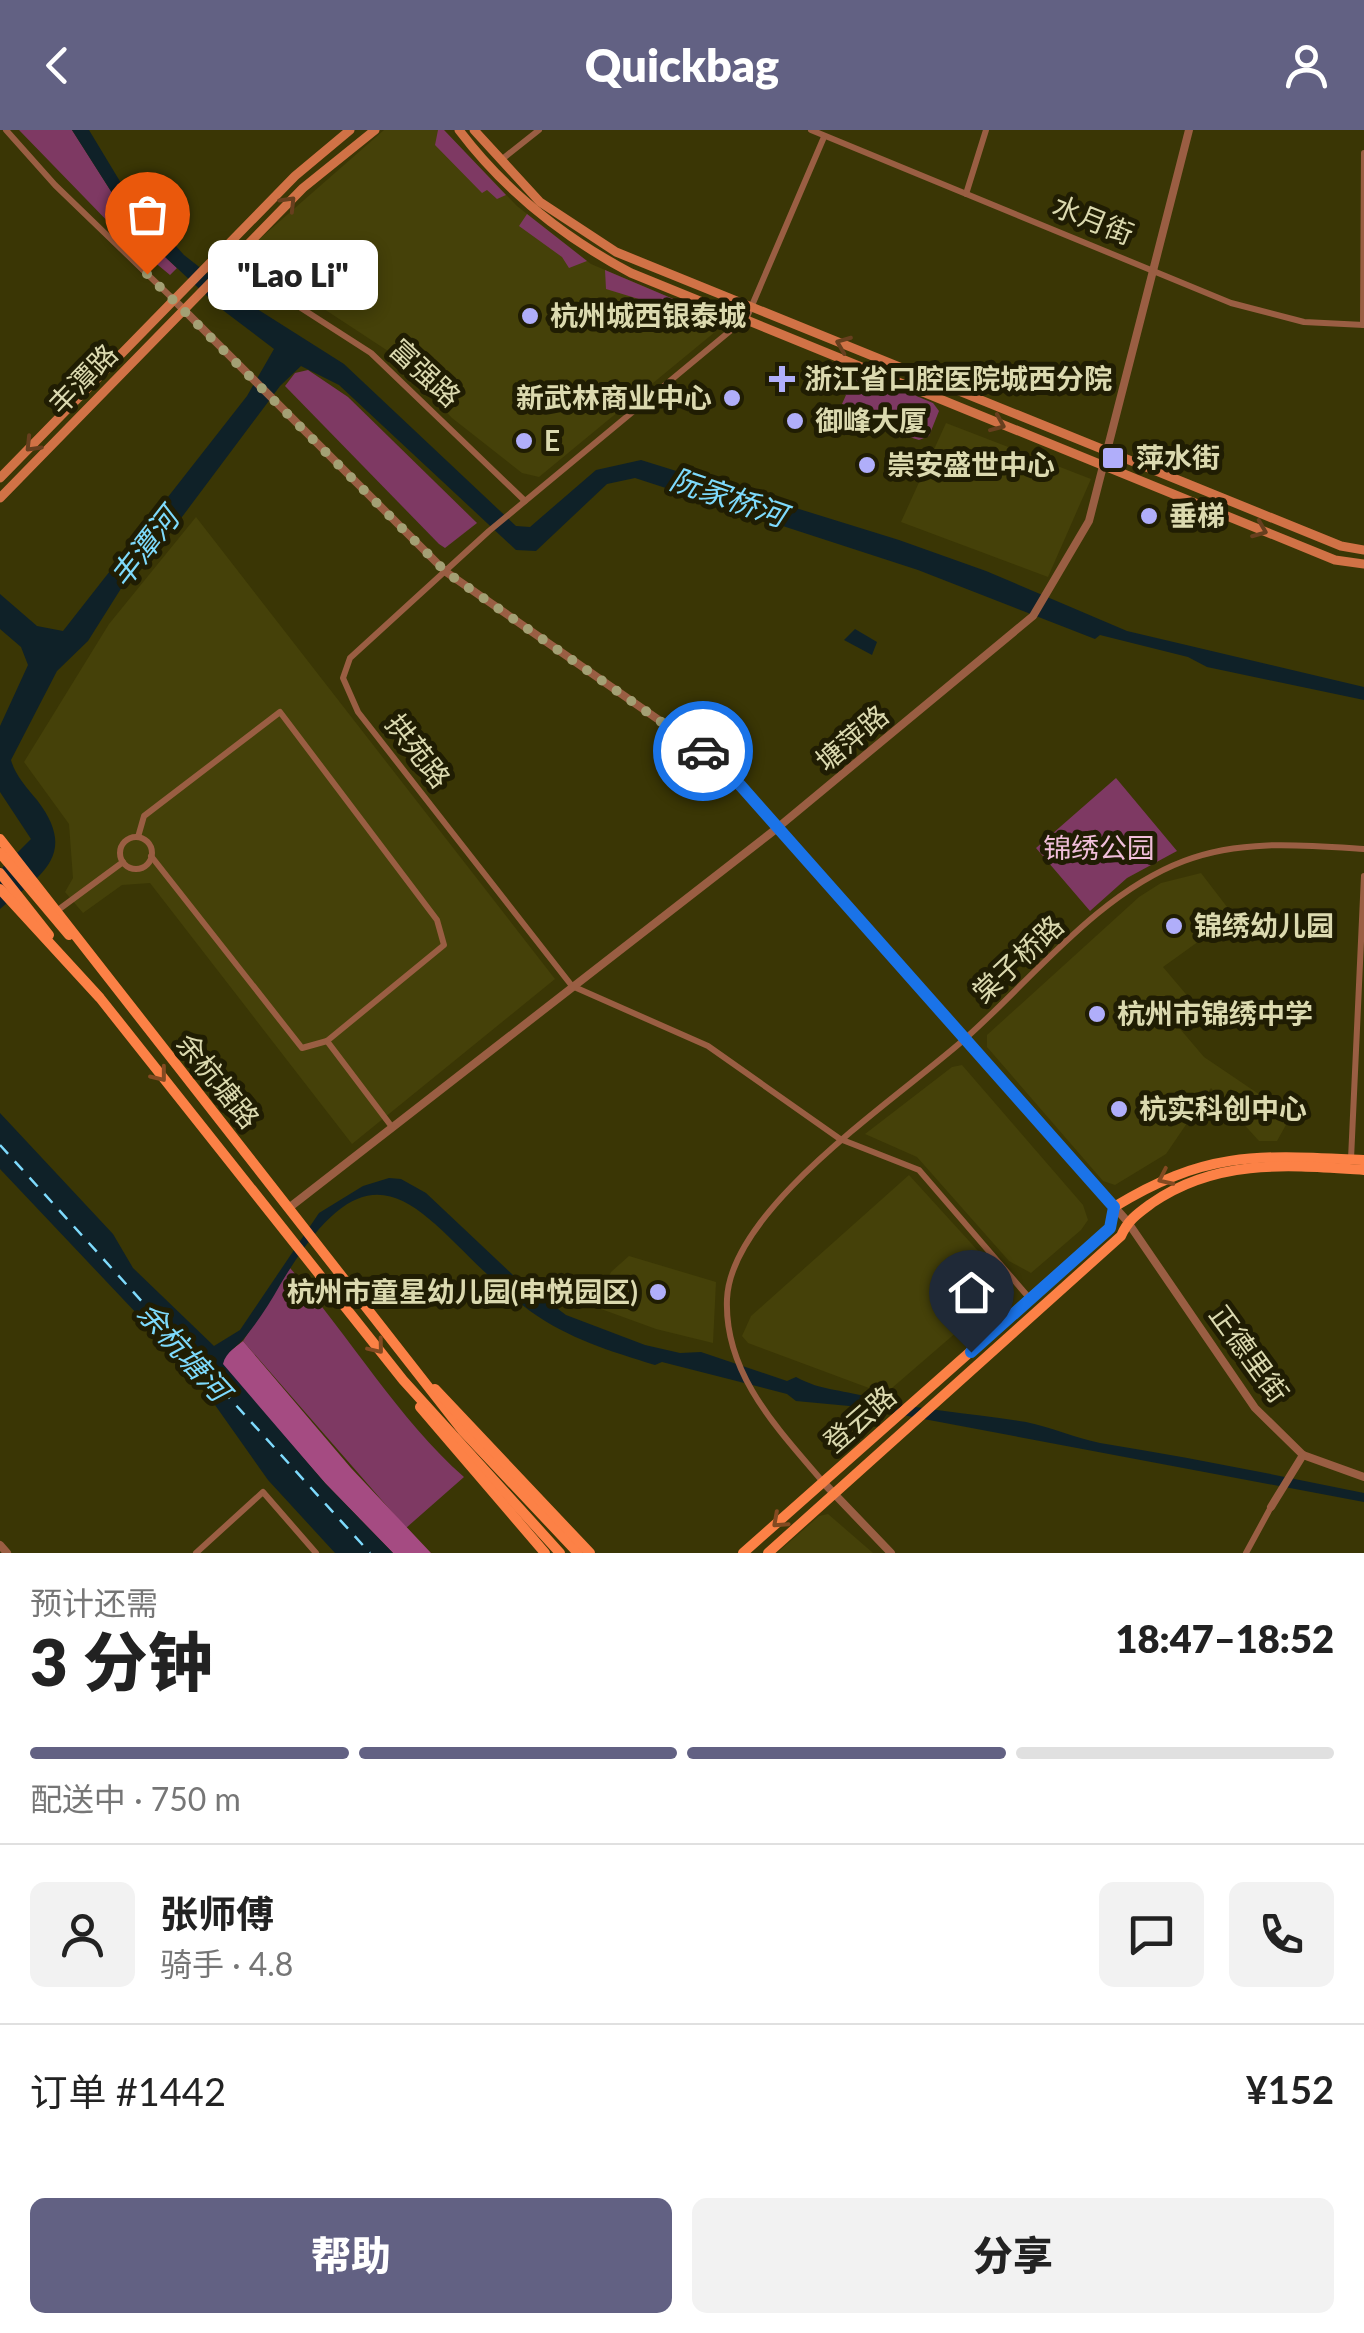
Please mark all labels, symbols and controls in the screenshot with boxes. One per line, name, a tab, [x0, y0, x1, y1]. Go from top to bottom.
icon: back	[30, 38, 85, 93]
text: Quickbag	[585, 38, 779, 92]
icon: person	[1279, 38, 1334, 93]
pin	[105, 172, 190, 275]
icon: bag	[120, 187, 175, 242]
street label: 水月街	[1048, 188, 1139, 251]
one-way arrow	[277, 196, 295, 214]
callout: "Lao Li"	[207, 239, 377, 309]
text: "Lao Li"	[237, 255, 349, 294]
place label: 杭州城西银泰城	[550, 298, 746, 332]
marker: 杭州城西银泰城	[519, 305, 541, 327]
street label: 富强路	[383, 331, 468, 413]
street label: 丰潭路	[41, 336, 124, 420]
one-way arrow	[836, 336, 853, 356]
place label: 浙江省口腔医院城西分院	[804, 361, 1112, 395]
marker: 浙江省口腔医院城西分院	[769, 366, 795, 392]
place label: 新武林商业中心	[516, 380, 712, 414]
marker: 新武林商业中心	[721, 387, 743, 409]
place label: 御峰大厦	[815, 403, 927, 437]
marker: 御峰大厦	[784, 410, 806, 432]
one-way arrow	[989, 412, 1006, 432]
place label: E	[544, 423, 560, 457]
marker: E	[513, 430, 535, 452]
one-way arrow	[26, 433, 44, 452]
place label: 萍水街	[1136, 440, 1220, 474]
marker: 萍水街	[1100, 445, 1126, 471]
place label: 崇安盛世中心	[887, 447, 1055, 481]
marker: 崇安盛世中心	[856, 454, 878, 476]
water label: 阮家桥河	[666, 460, 796, 534]
water label: 丰潭河	[102, 496, 188, 593]
place label: 垂梯	[1169, 498, 1225, 532]
marker: 垂梯	[1138, 505, 1160, 527]
one-way arrow	[1250, 519, 1268, 539]
street label: 塘萍路	[808, 697, 894, 777]
courier	[653, 701, 753, 801]
street label: 拱苑路	[380, 707, 458, 794]
icon: car	[676, 724, 731, 779]
park label: 锦绣公园	[1043, 830, 1155, 864]
street label: 棠子桥路	[965, 908, 1070, 1009]
place label: 锦绣幼儿园	[1194, 908, 1334, 942]
marker: 锦绣幼儿园	[1163, 915, 1185, 937]
place label: 杭州市锦绣中学	[1117, 996, 1313, 1030]
marker: 杭州市锦绣中学	[1086, 1003, 1108, 1025]
street label: 余杭塘路	[170, 1026, 267, 1135]
one-way arrow	[149, 1063, 166, 1081]
place label: 杭实科创中心	[1139, 1091, 1307, 1125]
marker: 杭实科创中心	[1108, 1098, 1130, 1120]
one-way arrow	[1157, 1166, 1175, 1186]
pin	[929, 1250, 1014, 1353]
icon: home	[944, 1265, 999, 1320]
place label: 杭州市童星幼儿园(申悦园区)	[287, 1274, 638, 1308]
marker: 杭州市童星幼儿园(申悦园区)	[647, 1281, 669, 1303]
water label: 余杭塘河	[131, 1294, 241, 1411]
street label: 正德里街	[1203, 1298, 1296, 1409]
one-way arrow	[365, 1336, 383, 1354]
street label: 登云路	[816, 1378, 902, 1459]
one-way arrow	[772, 1510, 791, 1528]
text: 预计还需	[30, 1583, 158, 1622]
text: 18:47–18:52	[1115, 1615, 1334, 1661]
text: 3 分钟	[30, 1622, 213, 1700]
text: 配送中 · 750 m	[30, 1779, 241, 1818]
button: person	[30, 1882, 135, 1987]
button: chat	[1099, 1882, 1204, 1987]
button: phone	[1229, 1882, 1334, 1987]
text: 张师傅	[160, 1890, 274, 1936]
text: 骑手 · 4.8	[160, 1944, 293, 1983]
text: ¥152	[1246, 2066, 1334, 2112]
text: 订单 #1442	[30, 2068, 226, 2114]
button: 帮助	[30, 2198, 672, 2313]
button: 分享	[692, 2198, 1334, 2313]

